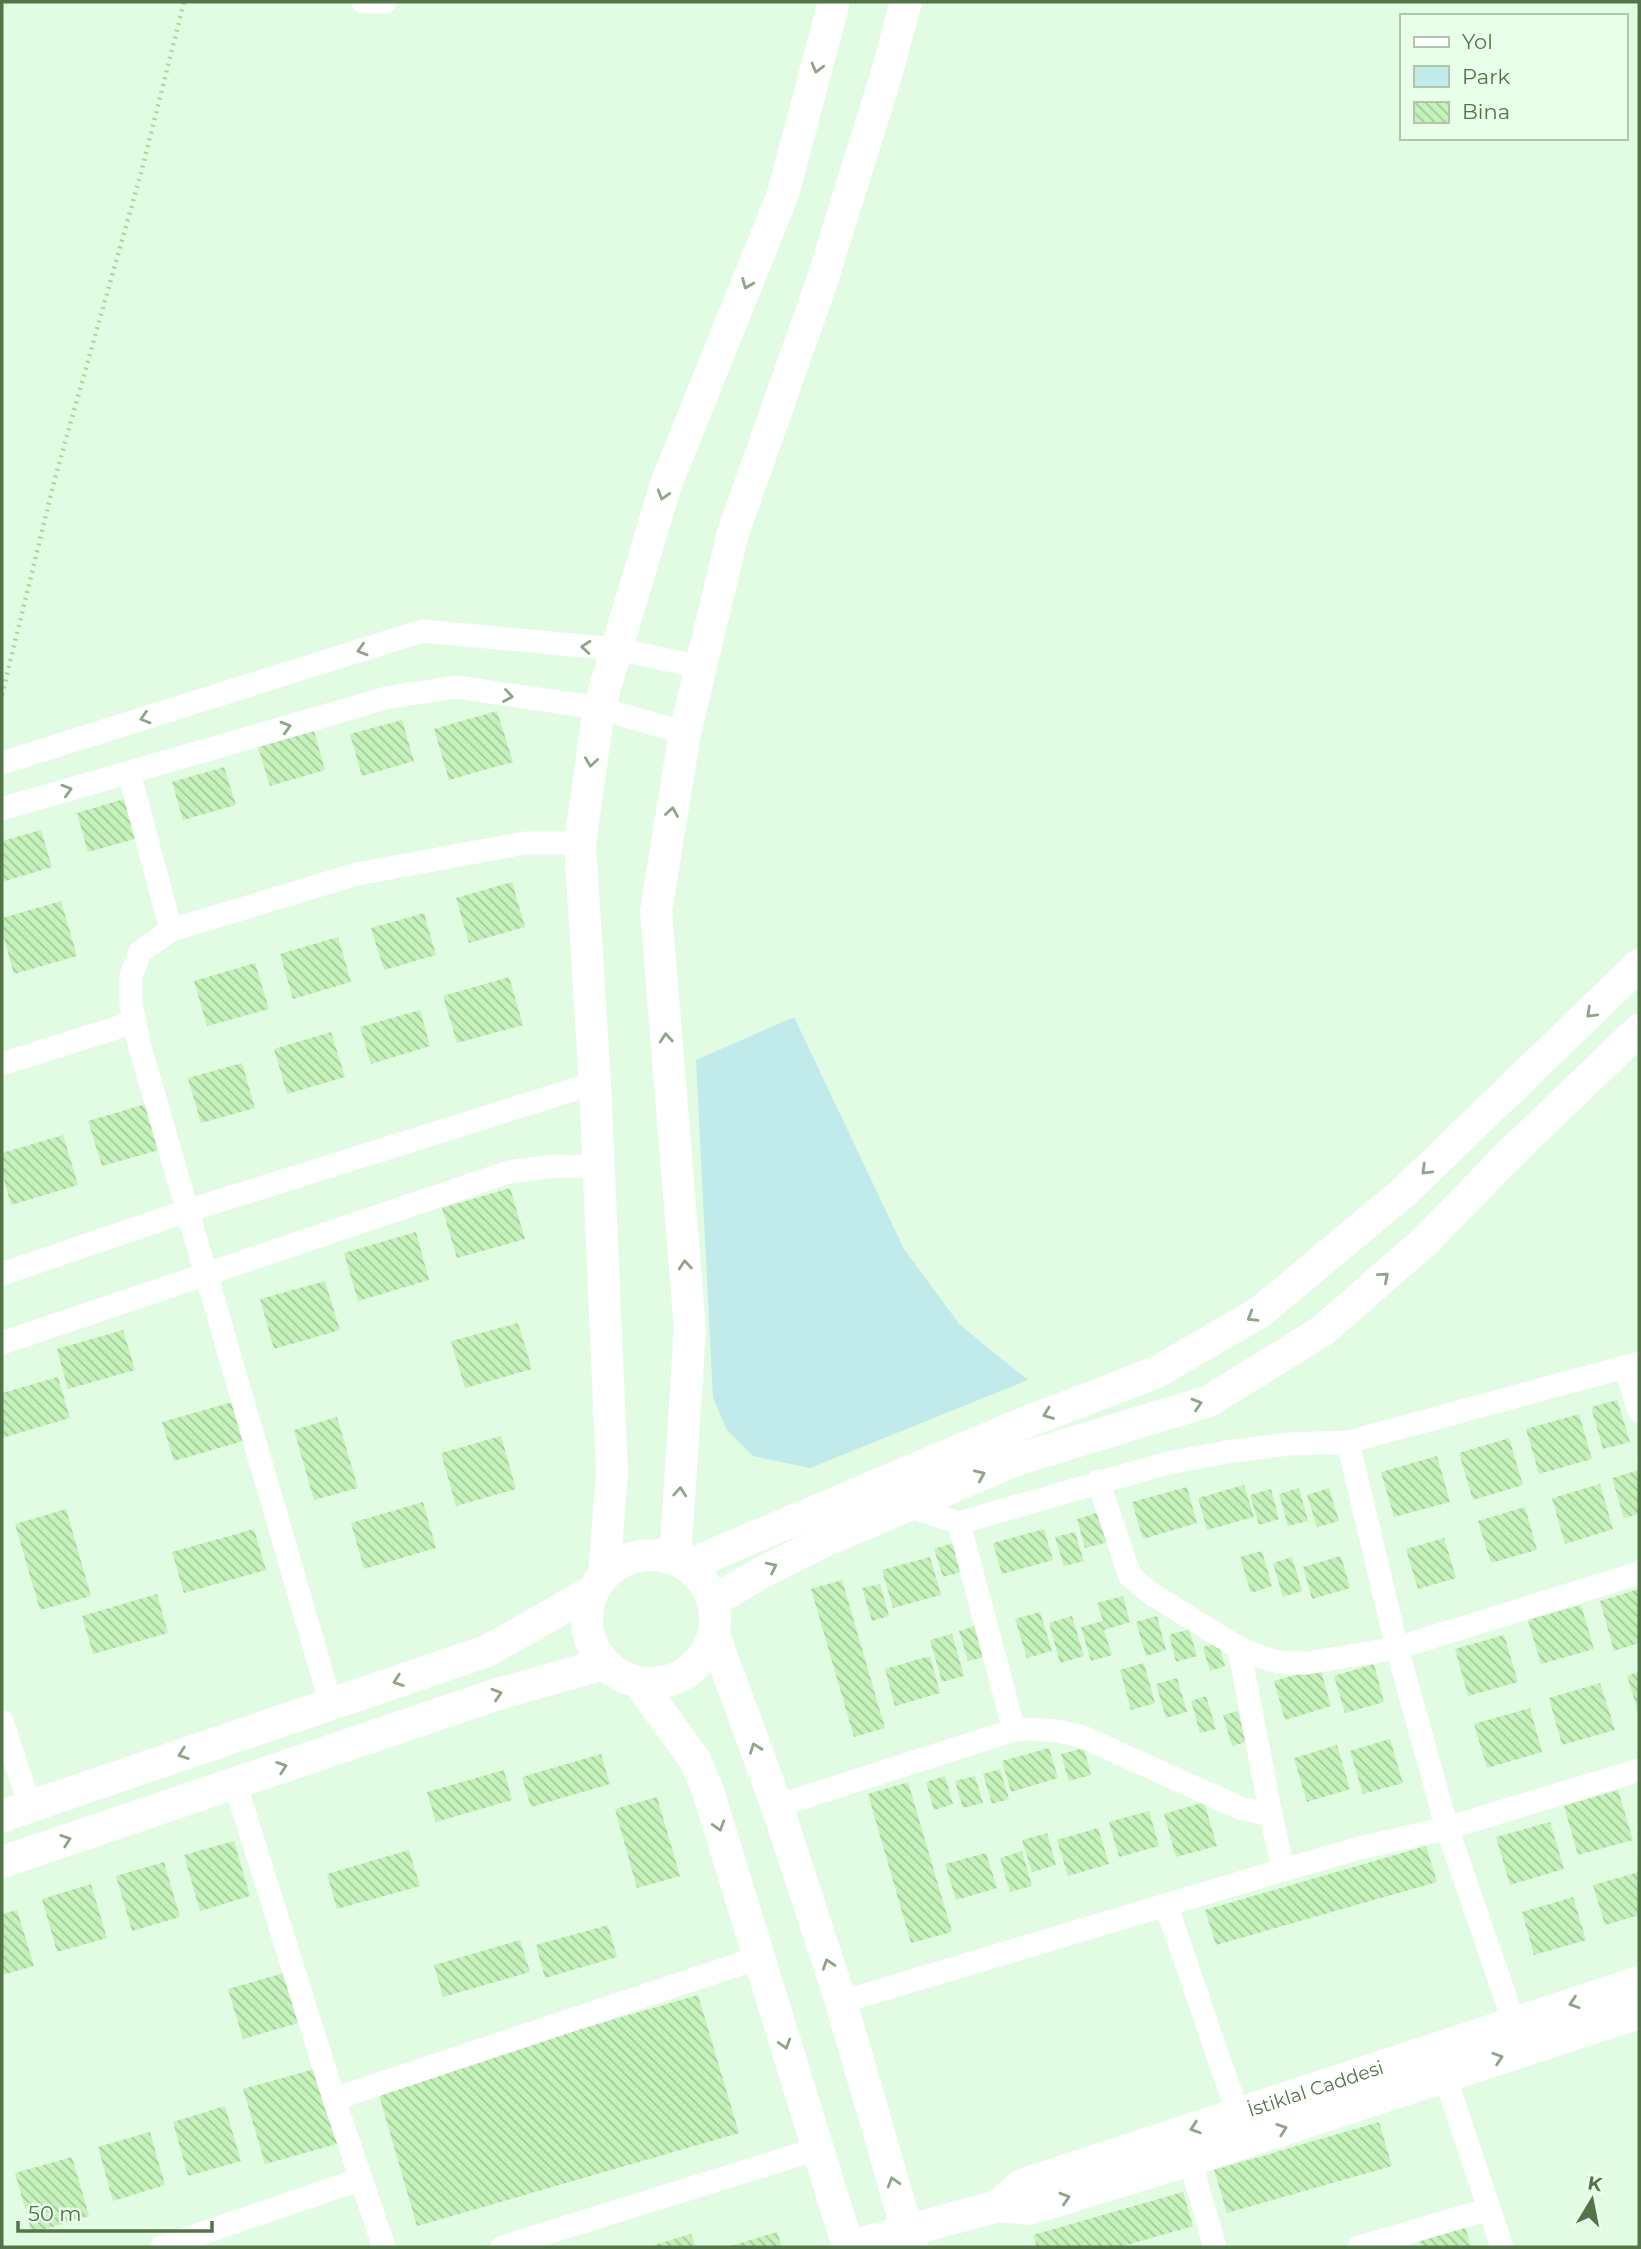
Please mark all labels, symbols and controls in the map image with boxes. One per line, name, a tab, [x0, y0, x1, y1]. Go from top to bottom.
legend	[1400, 14, 1627, 140]
text: Yol	[1462, 29, 1493, 54]
one-way arrow	[811, 62, 825, 74]
text: Park	[1462, 64, 1510, 89]
text: Bina	[1462, 99, 1510, 124]
one-way arrow	[741, 276, 755, 289]
one-way arrow	[657, 488, 671, 501]
one-way arrow	[580, 640, 591, 655]
one-way arrow	[356, 642, 368, 657]
one-way arrow	[502, 688, 514, 703]
one-way arrow	[139, 710, 151, 724]
one-way arrow	[280, 721, 292, 735]
one-way arrow	[584, 756, 599, 768]
one-way arrow	[61, 784, 73, 799]
one-way arrow	[664, 806, 679, 818]
one-way arrow	[1586, 1005, 1599, 1018]
one-way arrow	[659, 1032, 674, 1043]
one-way arrow	[1421, 1162, 1434, 1175]
one-way arrow	[678, 1259, 693, 1270]
one-way arrow	[1375, 1273, 1388, 1285]
one-way arrow	[1247, 1308, 1260, 1321]
one-way arrow	[1190, 1398, 1202, 1413]
one-way arrow	[1042, 1406, 1054, 1420]
one-way arrow	[973, 1469, 986, 1483]
one-way arrow	[672, 1486, 687, 1497]
one-way arrow	[765, 1561, 777, 1575]
one-way arrow	[393, 1673, 405, 1687]
one-way arrow	[491, 1688, 503, 1703]
one-way arrow	[750, 1743, 764, 1755]
one-way arrow	[177, 1746, 189, 1760]
one-way arrow	[275, 1761, 287, 1775]
one-way arrow	[710, 1820, 725, 1832]
one-way arrow	[60, 1834, 72, 1848]
one-way arrow	[822, 1958, 837, 1970]
one-way arrow	[1569, 1995, 1581, 2009]
one-way arrow	[776, 2038, 791, 2050]
one-way arrow	[1491, 2052, 1503, 2066]
street label: İstiklal Caddesi	[1244, 2055, 1386, 2121]
one-way arrow	[1190, 2120, 1202, 2134]
one-way arrow	[1275, 2123, 1287, 2138]
north arrow	[1557, 2165, 1627, 2235]
text: K	[1586, 2171, 1605, 2196]
one-way arrow	[887, 2176, 901, 2188]
scale bar	[18, 2190, 212, 2234]
one-way arrow	[1058, 2192, 1070, 2207]
text: 50 m	[28, 2201, 82, 2226]

